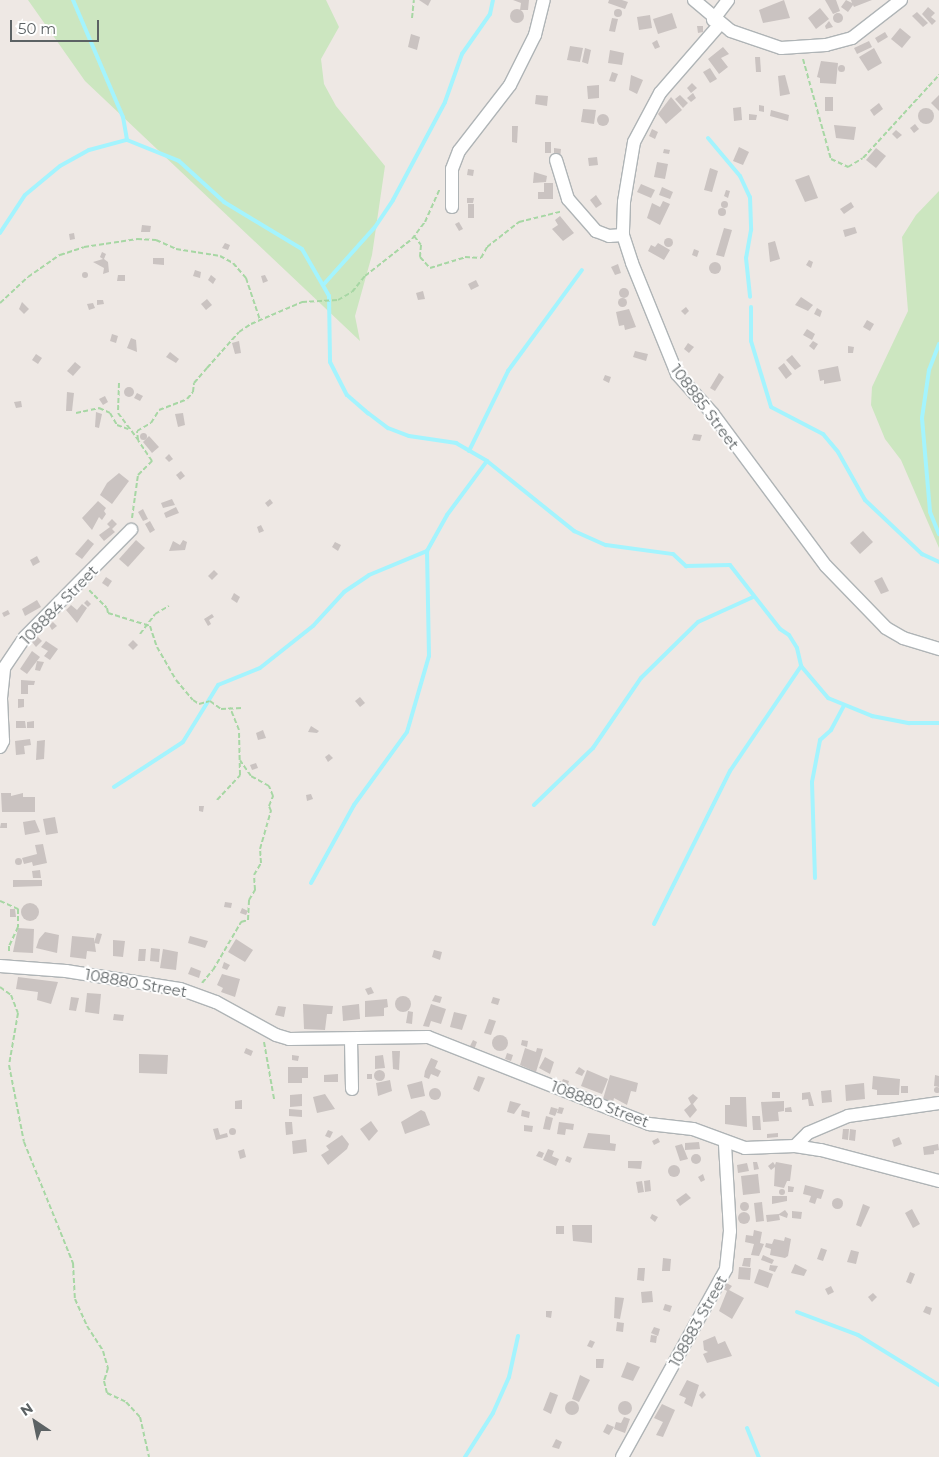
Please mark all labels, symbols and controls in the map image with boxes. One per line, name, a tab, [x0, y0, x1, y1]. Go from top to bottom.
scale bar	[12, 10, 101, 42]
text: 50 m	[18, 19, 56, 38]
street label: 108885 Street	[667, 361, 743, 453]
street label: 108884 Street	[17, 562, 101, 648]
street label: 108880 Street	[84, 965, 188, 1001]
street label: 108880 Street	[549, 1077, 651, 1131]
street label: 108883 Street	[665, 1272, 731, 1370]
north arrow	[10, 1397, 60, 1447]
text: N	[17, 1399, 36, 1420]

